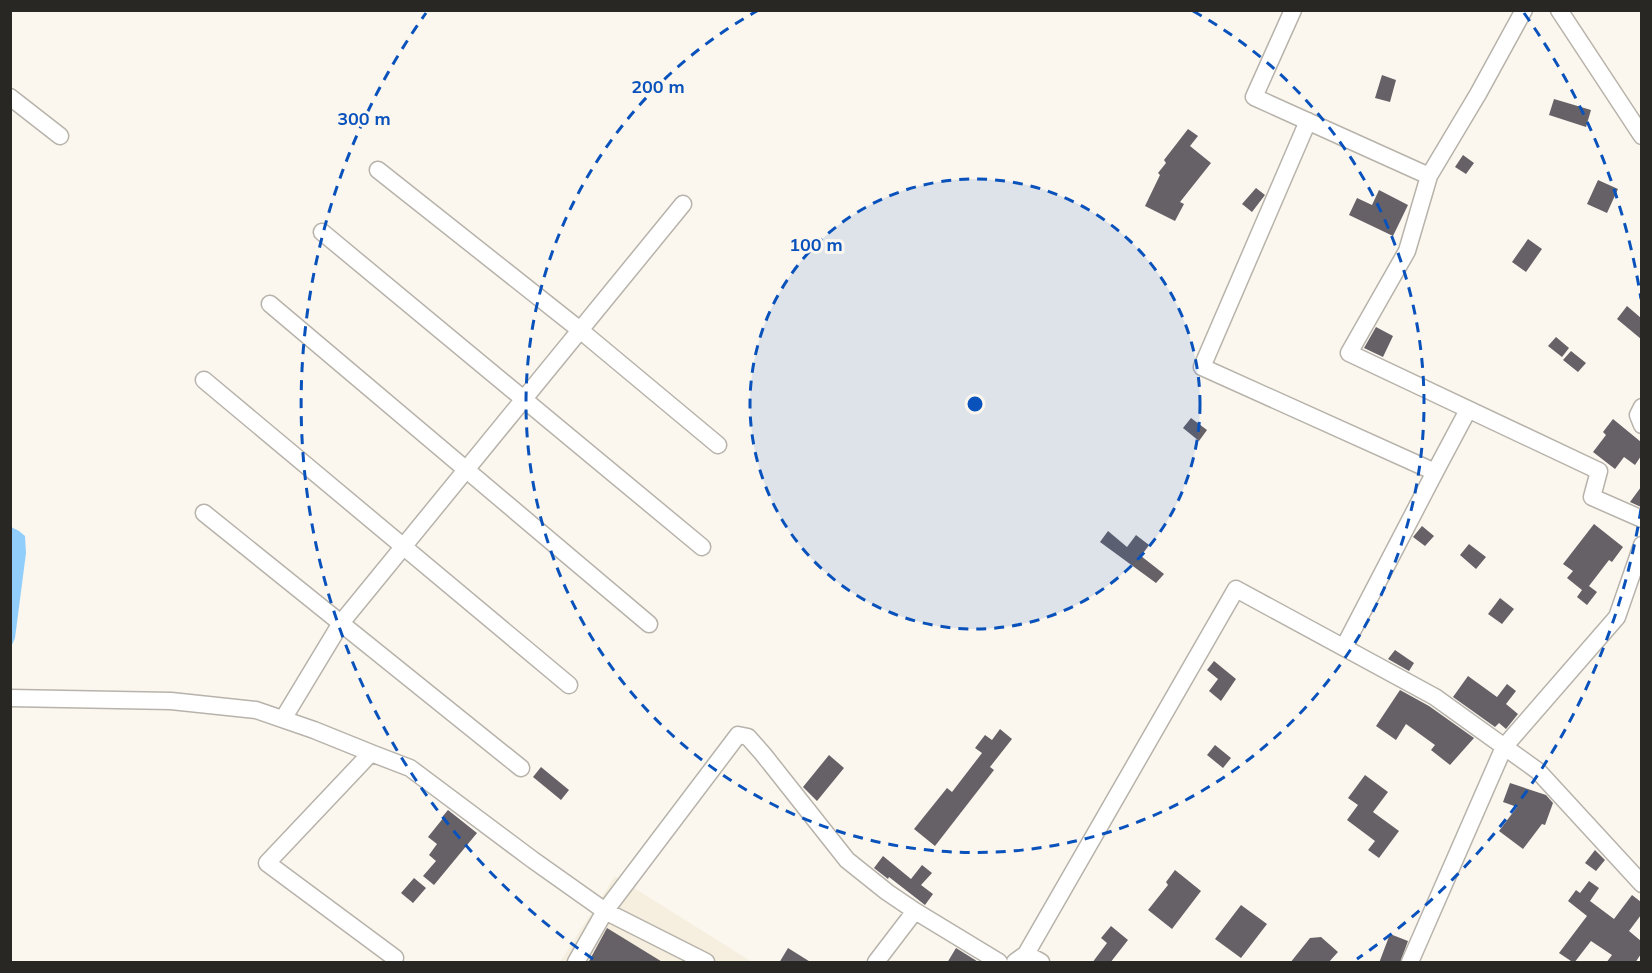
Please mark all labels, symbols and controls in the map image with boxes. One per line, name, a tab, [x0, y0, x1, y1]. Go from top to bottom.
text: 200 m	[631, 75, 685, 98]
text: 300 m	[337, 107, 391, 130]
text: 100 m	[789, 233, 843, 256]
centre of rings	[965, 394, 985, 414]

